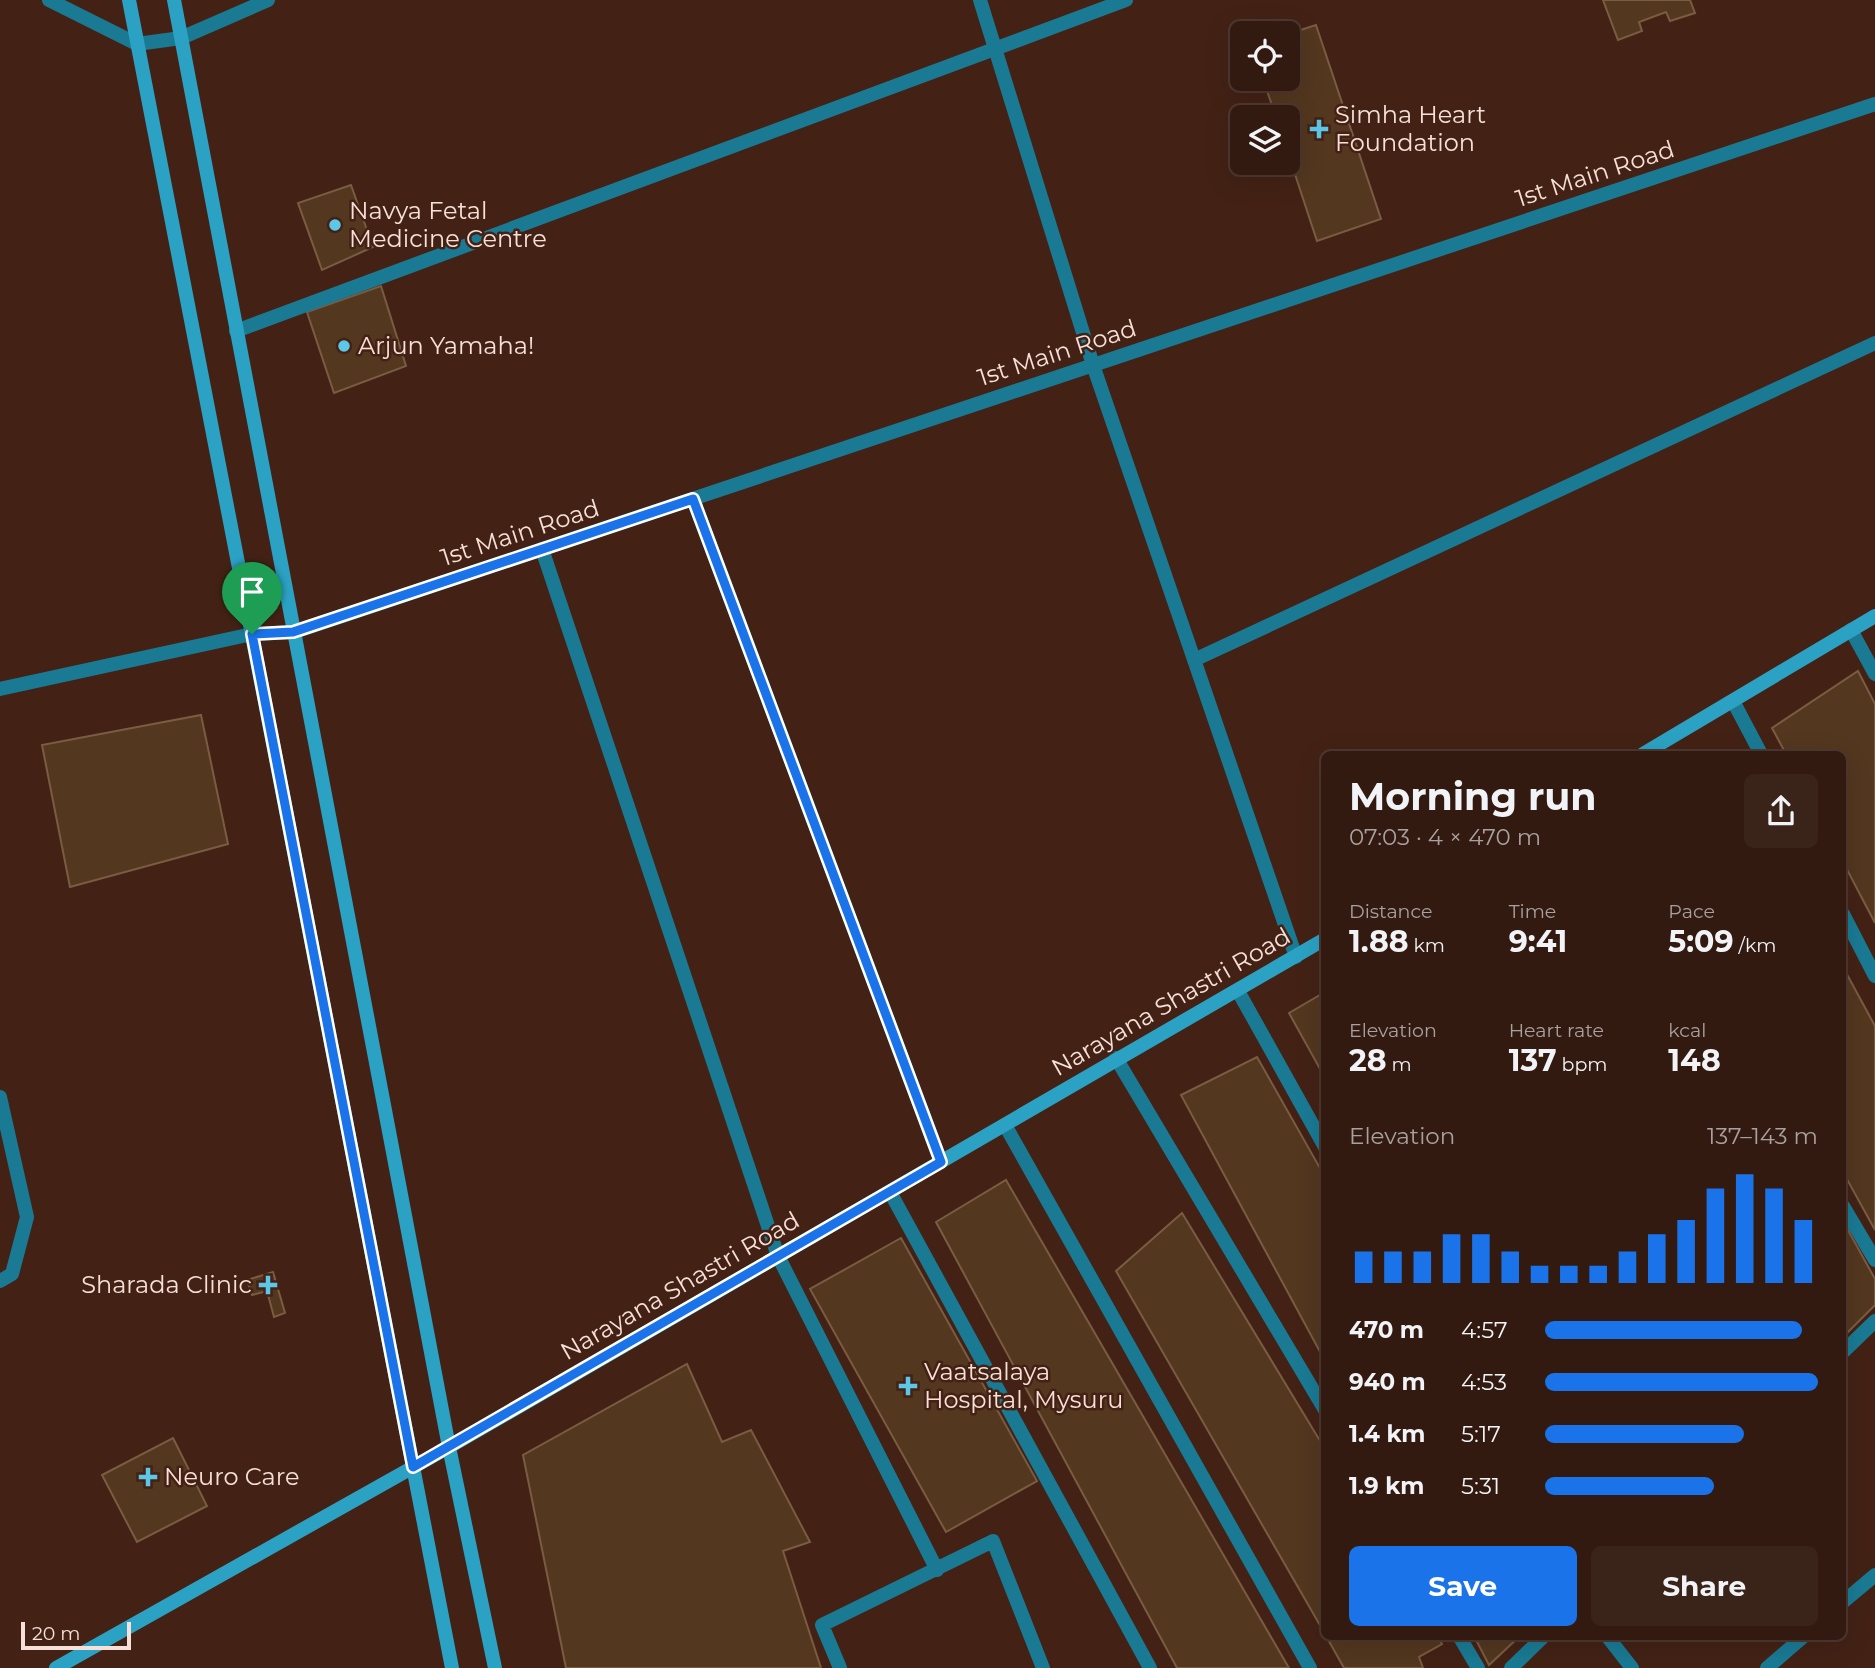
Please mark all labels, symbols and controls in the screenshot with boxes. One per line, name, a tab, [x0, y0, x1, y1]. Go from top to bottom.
map controls	[1230, 21, 1300, 175]
button: locate	[1230, 21, 1300, 91]
place label: Simha Heart Foundation	[1335, 100, 1486, 157]
button: layers	[1230, 105, 1300, 175]
marker: Simha Heart Foundation	[1309, 119, 1329, 139]
street label: 1st Main Road	[1512, 134, 1678, 213]
place label: Navya Fetal Medicine Centre	[349, 196, 547, 253]
marker: Navya Fetal Medicine Centre	[327, 217, 343, 233]
street label: 1st Main Road	[974, 313, 1140, 392]
place label: Arjun Yamaha!	[358, 331, 534, 360]
marker: Arjun Yamaha!	[336, 338, 352, 354]
street label: 1st Main Road	[437, 493, 603, 572]
pin	[222, 562, 282, 634]
icon: arrive	[233, 573, 271, 611]
text: Morning run	[1349, 773, 1597, 820]
button: share	[1744, 774, 1818, 848]
text: 07:03 · 4 × 470 m	[1349, 823, 1541, 851]
text: Distance	[1349, 900, 1432, 923]
text: Time	[1509, 900, 1556, 923]
text: Pace	[1668, 900, 1715, 923]
street label: Narayana Shastri Road	[1046, 921, 1295, 1082]
text: 1.88	[1349, 923, 1409, 960]
text: 9:41	[1509, 923, 1567, 960]
text: 5:09	[1668, 923, 1734, 960]
text: km	[1409, 934, 1445, 957]
text: /km	[1734, 934, 1776, 957]
text: Elevation	[1349, 1019, 1437, 1042]
text: Heart rate	[1509, 1019, 1604, 1042]
text: kcal	[1668, 1019, 1706, 1042]
text: 28	[1349, 1042, 1387, 1079]
text: 137	[1509, 1042, 1557, 1079]
text: 148	[1668, 1042, 1721, 1079]
text: m	[1387, 1053, 1412, 1076]
text: bpm	[1557, 1053, 1607, 1076]
text: Elevation	[1349, 1122, 1455, 1150]
text: 137–143 m	[1707, 1122, 1818, 1150]
street label: Narayana Shastri Road	[555, 1205, 804, 1366]
place label: Sharada Clinic	[81, 1270, 252, 1299]
marker: Sharada Clinic	[258, 1275, 278, 1295]
text: 470 m	[1349, 1316, 1424, 1344]
text: 4:57	[1461, 1316, 1507, 1344]
place label: Vaatsalaya Hospital, Mysuru	[924, 1357, 1123, 1414]
text: 940 m	[1349, 1368, 1426, 1396]
text: 4:53	[1461, 1368, 1507, 1396]
marker: Vaatsalaya Hospital, Mysuru	[898, 1376, 918, 1396]
text: 1.4 km	[1349, 1420, 1426, 1448]
text: 5:17	[1461, 1420, 1501, 1448]
place label: Neuro Care	[164, 1462, 300, 1491]
marker: Neuro Care	[138, 1467, 158, 1487]
text: 1.9 km	[1349, 1472, 1424, 1500]
text: 5:31	[1461, 1472, 1500, 1500]
button: Save	[1349, 1546, 1577, 1626]
button: Share	[1591, 1546, 1818, 1626]
scale bar	[21, 1619, 131, 1651]
text: 20 m	[32, 1622, 80, 1645]

